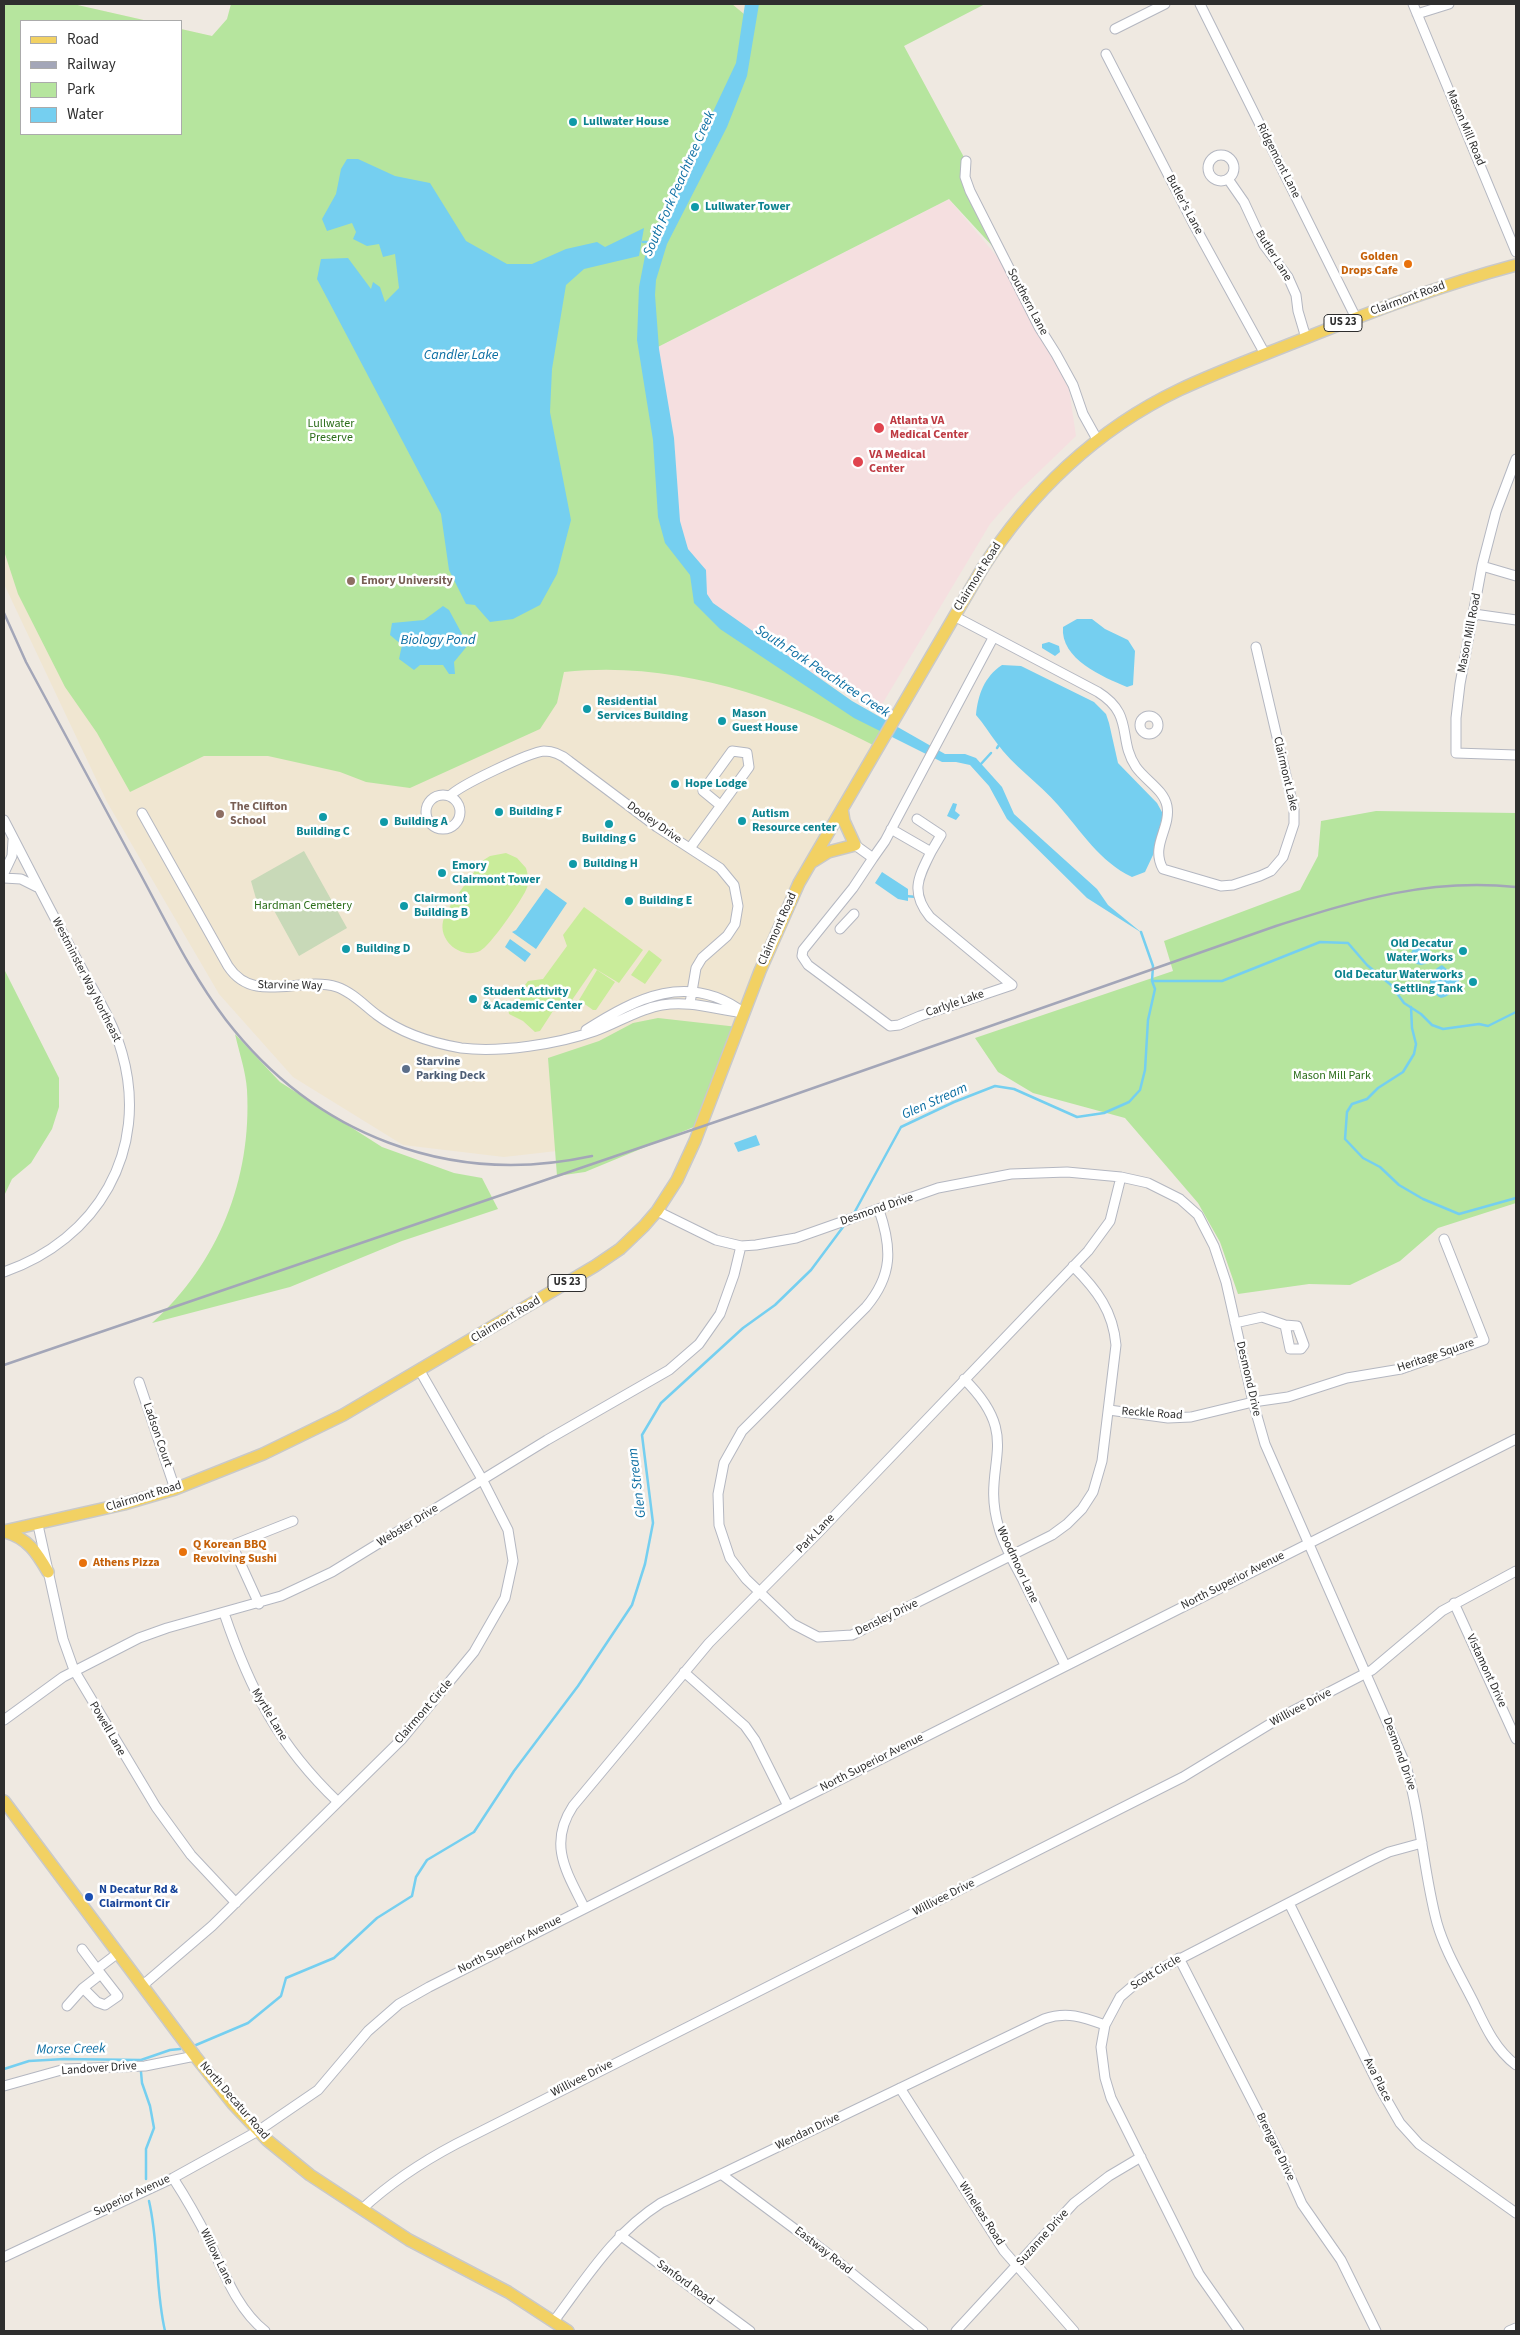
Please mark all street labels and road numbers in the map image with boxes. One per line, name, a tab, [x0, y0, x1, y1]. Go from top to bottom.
street label: Mason Mill Road	[1443, 88, 1487, 168]
street label: Ridgemont Lane	[1253, 121, 1303, 201]
street label: Butler's Lane	[1162, 173, 1206, 237]
street label: Butler Lane	[1252, 228, 1294, 284]
street label: Southern Lane	[1003, 266, 1051, 338]
street label: Clairmont Road	[1369, 279, 1447, 319]
road number: US 23	[1324, 314, 1362, 332]
street label: Clairmont Road	[951, 540, 1005, 614]
street label: Mason Mill Road	[1455, 592, 1485, 674]
street label: Clairmont Lake	[1269, 735, 1301, 813]
street label: Dooley Drive	[624, 799, 684, 847]
street label: Clairmont Road	[755, 890, 801, 968]
street label: Westminster Way Northeast	[48, 915, 124, 1045]
street label: Starvine Way	[257, 978, 323, 994]
street label: Carlyle Lake	[924, 987, 986, 1021]
street label: Desmond Drive	[839, 1191, 915, 1229]
road number: US 23	[548, 1275, 586, 1292]
street label: Clairmont Road	[469, 1294, 543, 1346]
street label: Heritage Square	[1396, 1336, 1476, 1376]
street label: Desmond Drive	[1232, 1340, 1264, 1418]
street label: Ladson Court	[139, 1401, 175, 1469]
street label: Reckle Road	[1121, 1405, 1183, 1423]
street label: Clairmont Road	[104, 1479, 184, 1515]
street label: Webster Drive	[375, 1502, 441, 1550]
street label: Park Lane	[794, 1511, 838, 1557]
street label: Woodmoor Lane	[993, 1524, 1041, 1606]
street label: North Superior Avenue	[1179, 1549, 1287, 1613]
street label: Densley Drive	[853, 1597, 921, 1639]
street label: Vistamont Drive	[1463, 1632, 1509, 1710]
street label: Clairmont Circle	[392, 1677, 456, 1747]
street label: Myrtle Lane	[248, 1686, 290, 1744]
street label: Willivee Drive	[1268, 1686, 1334, 1730]
street label: Powell Lane	[86, 1699, 128, 1759]
street label: Desmond Drive	[1379, 1716, 1419, 1792]
street label: North Superior Avenue	[818, 1731, 926, 1795]
street label: Willivee Drive	[911, 1876, 977, 1920]
street label: North Superior Avenue	[456, 1913, 564, 1977]
street label: Scott Circle	[1128, 1952, 1184, 1994]
street label: Ava Place	[1360, 2056, 1394, 2104]
street label: Willivee Drive	[549, 2057, 615, 2101]
street label: Landover Drive	[61, 2059, 137, 2079]
street label: North Decatur Road	[196, 2059, 272, 2143]
street label: Wendan Drive	[774, 2110, 842, 2154]
street label: Brengare Drive	[1252, 2111, 1298, 2183]
street label: Superior Avenue	[91, 2172, 173, 2220]
street label: Wineleas Road	[955, 2179, 1007, 2249]
street label: Suzanne Drive	[1014, 2207, 1072, 2269]
street label: Eastway Road	[791, 2224, 855, 2278]
street label: Willow Lane	[196, 2227, 236, 2287]
street label: Sanford Road	[653, 2257, 717, 2309]

